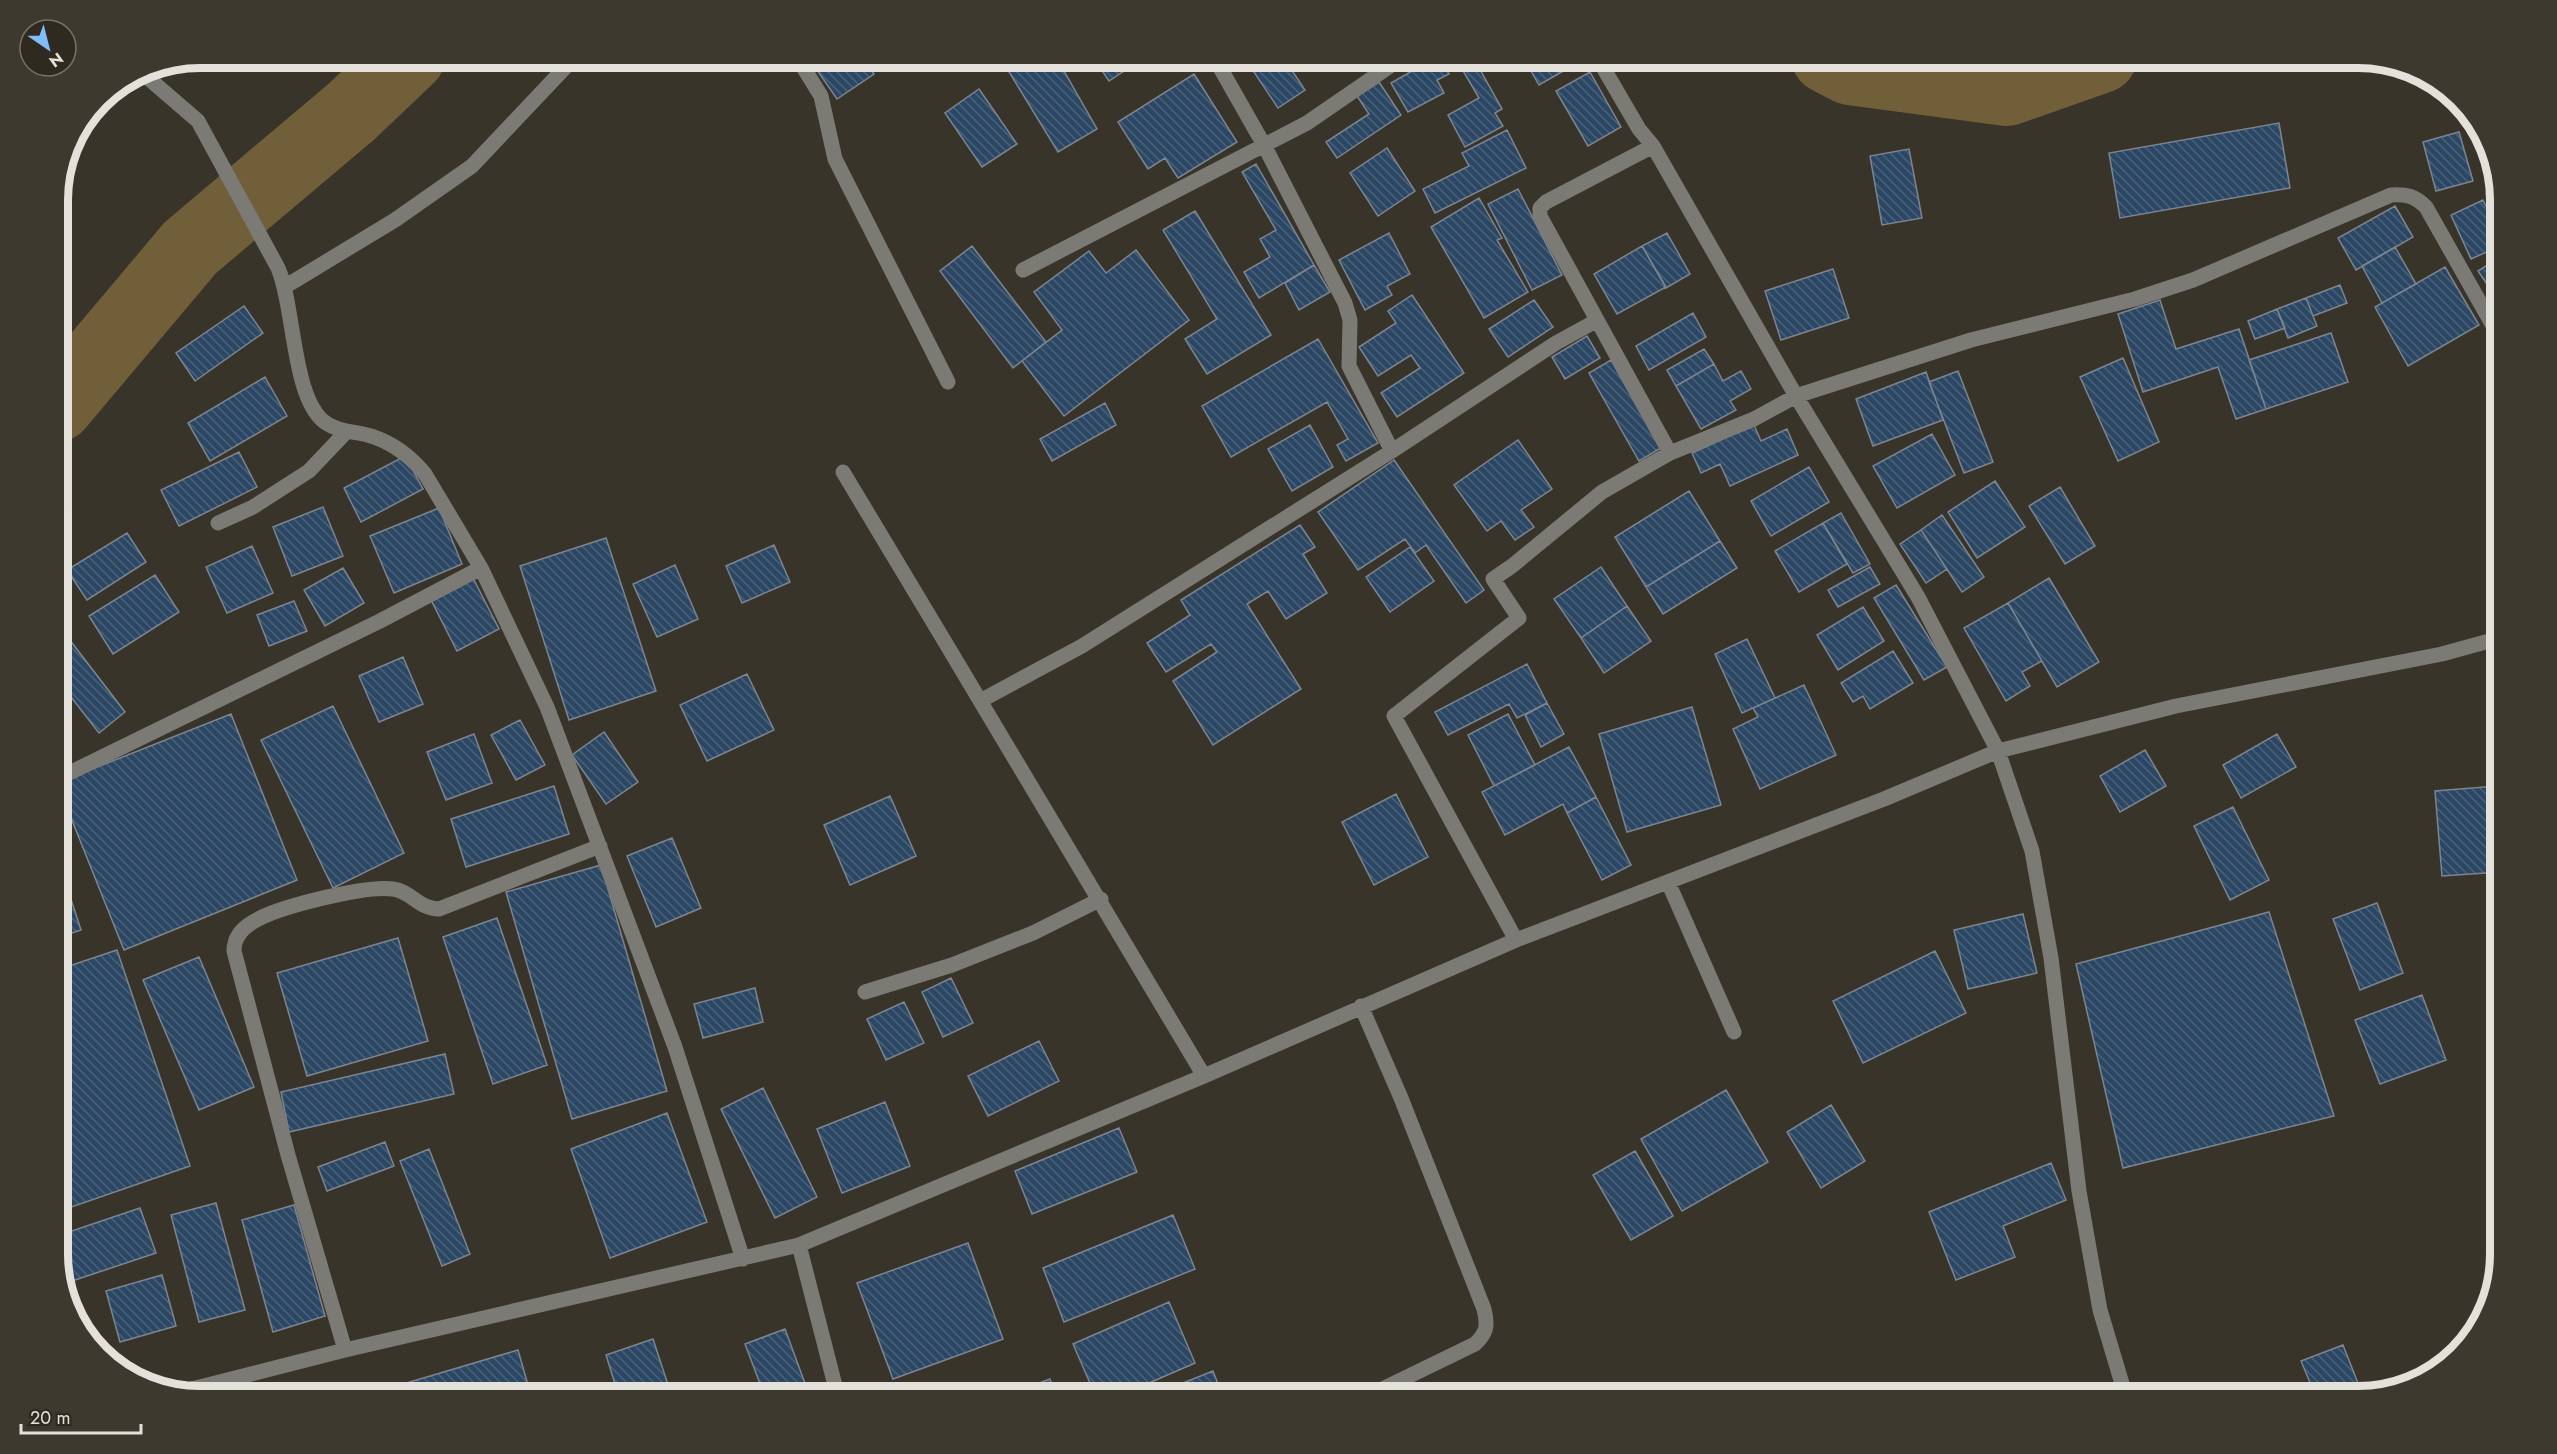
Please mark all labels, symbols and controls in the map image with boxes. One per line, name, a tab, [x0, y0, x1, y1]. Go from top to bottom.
north arrow	[18, 18, 78, 78]
text: N	[45, 47, 68, 73]
scale bar	[21, 1397, 141, 1435]
text: 20 m	[30, 1405, 70, 1431]

